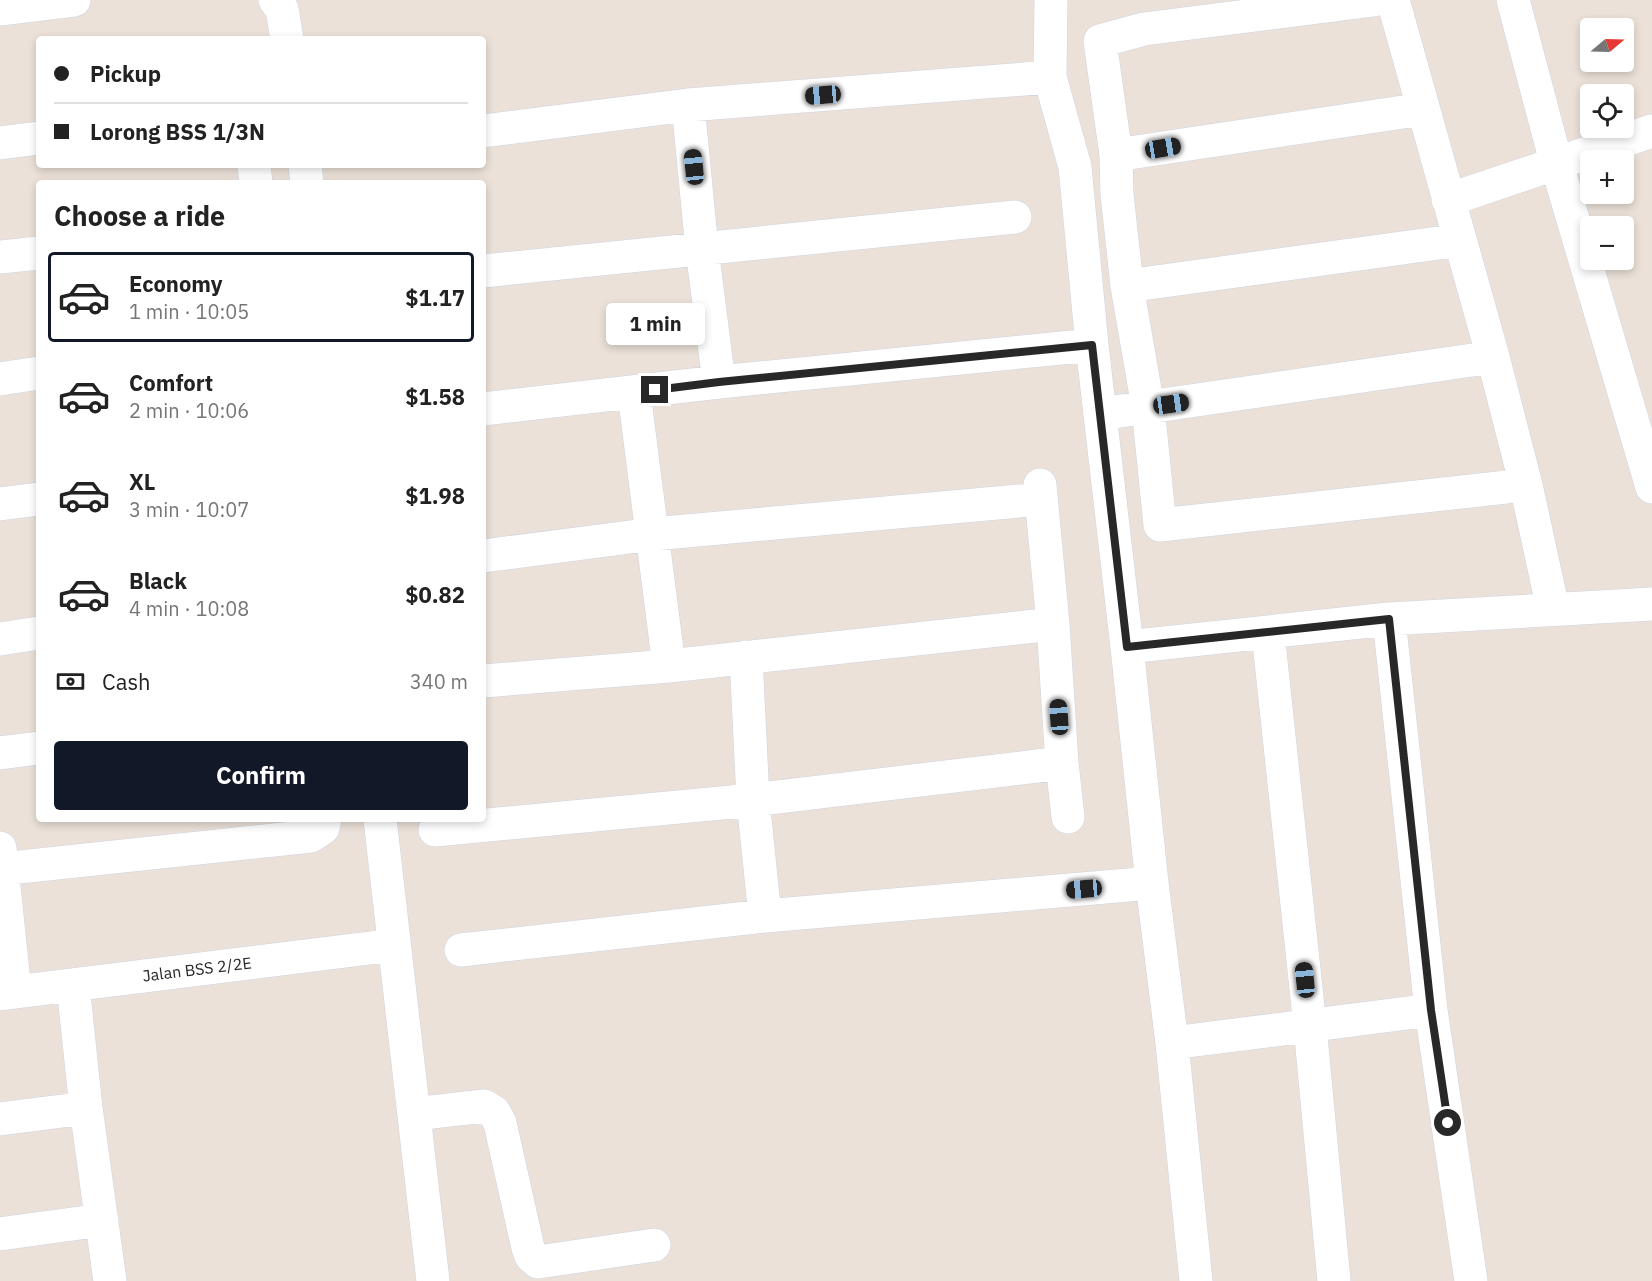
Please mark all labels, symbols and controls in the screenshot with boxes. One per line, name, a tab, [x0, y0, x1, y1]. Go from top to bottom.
north arrow	[1580, 18, 1634, 72]
map controls	[1580, 18, 1634, 270]
text: Pickup	[90, 59, 161, 88]
car	[804, 84, 842, 106]
button: locate	[1580, 84, 1634, 138]
text: Lorong BSS 1/3N	[90, 117, 265, 146]
car	[1144, 136, 1182, 160]
car	[683, 148, 705, 186]
button: +	[1580, 150, 1634, 204]
text: Choose a ride	[54, 198, 225, 233]
button: −	[1580, 216, 1634, 270]
text: Economy	[129, 269, 223, 298]
icon: car	[57, 270, 111, 324]
text: $1.17	[405, 283, 465, 312]
text: 1 min · 10:05	[129, 298, 249, 325]
callout: 1 min	[606, 303, 704, 345]
text: 1 min	[629, 310, 682, 337]
text: Comfort	[129, 368, 213, 397]
icon: car	[57, 369, 111, 423]
route end	[641, 376, 668, 403]
text: $1.58	[405, 382, 465, 411]
car	[1152, 393, 1190, 415]
text: 2 min · 10:06	[129, 397, 249, 424]
text: XL	[129, 467, 155, 496]
icon: car	[57, 468, 111, 522]
text: $1.98	[405, 481, 465, 510]
text: 3 min · 10:07	[129, 496, 249, 523]
text: Black	[129, 566, 187, 595]
icon: car	[57, 567, 111, 621]
text: $0.82	[405, 580, 465, 609]
text: 4 min · 10:08	[129, 595, 249, 622]
icon: cash	[54, 665, 87, 698]
text: Cash	[102, 667, 151, 696]
text: 340 m	[410, 668, 468, 695]
car	[1049, 698, 1069, 736]
button: Confirm	[54, 741, 468, 810]
car	[1065, 878, 1103, 900]
street label: Jalan BSS 2/2E	[141, 952, 253, 986]
car	[1294, 961, 1316, 999]
route start	[1434, 1109, 1461, 1136]

